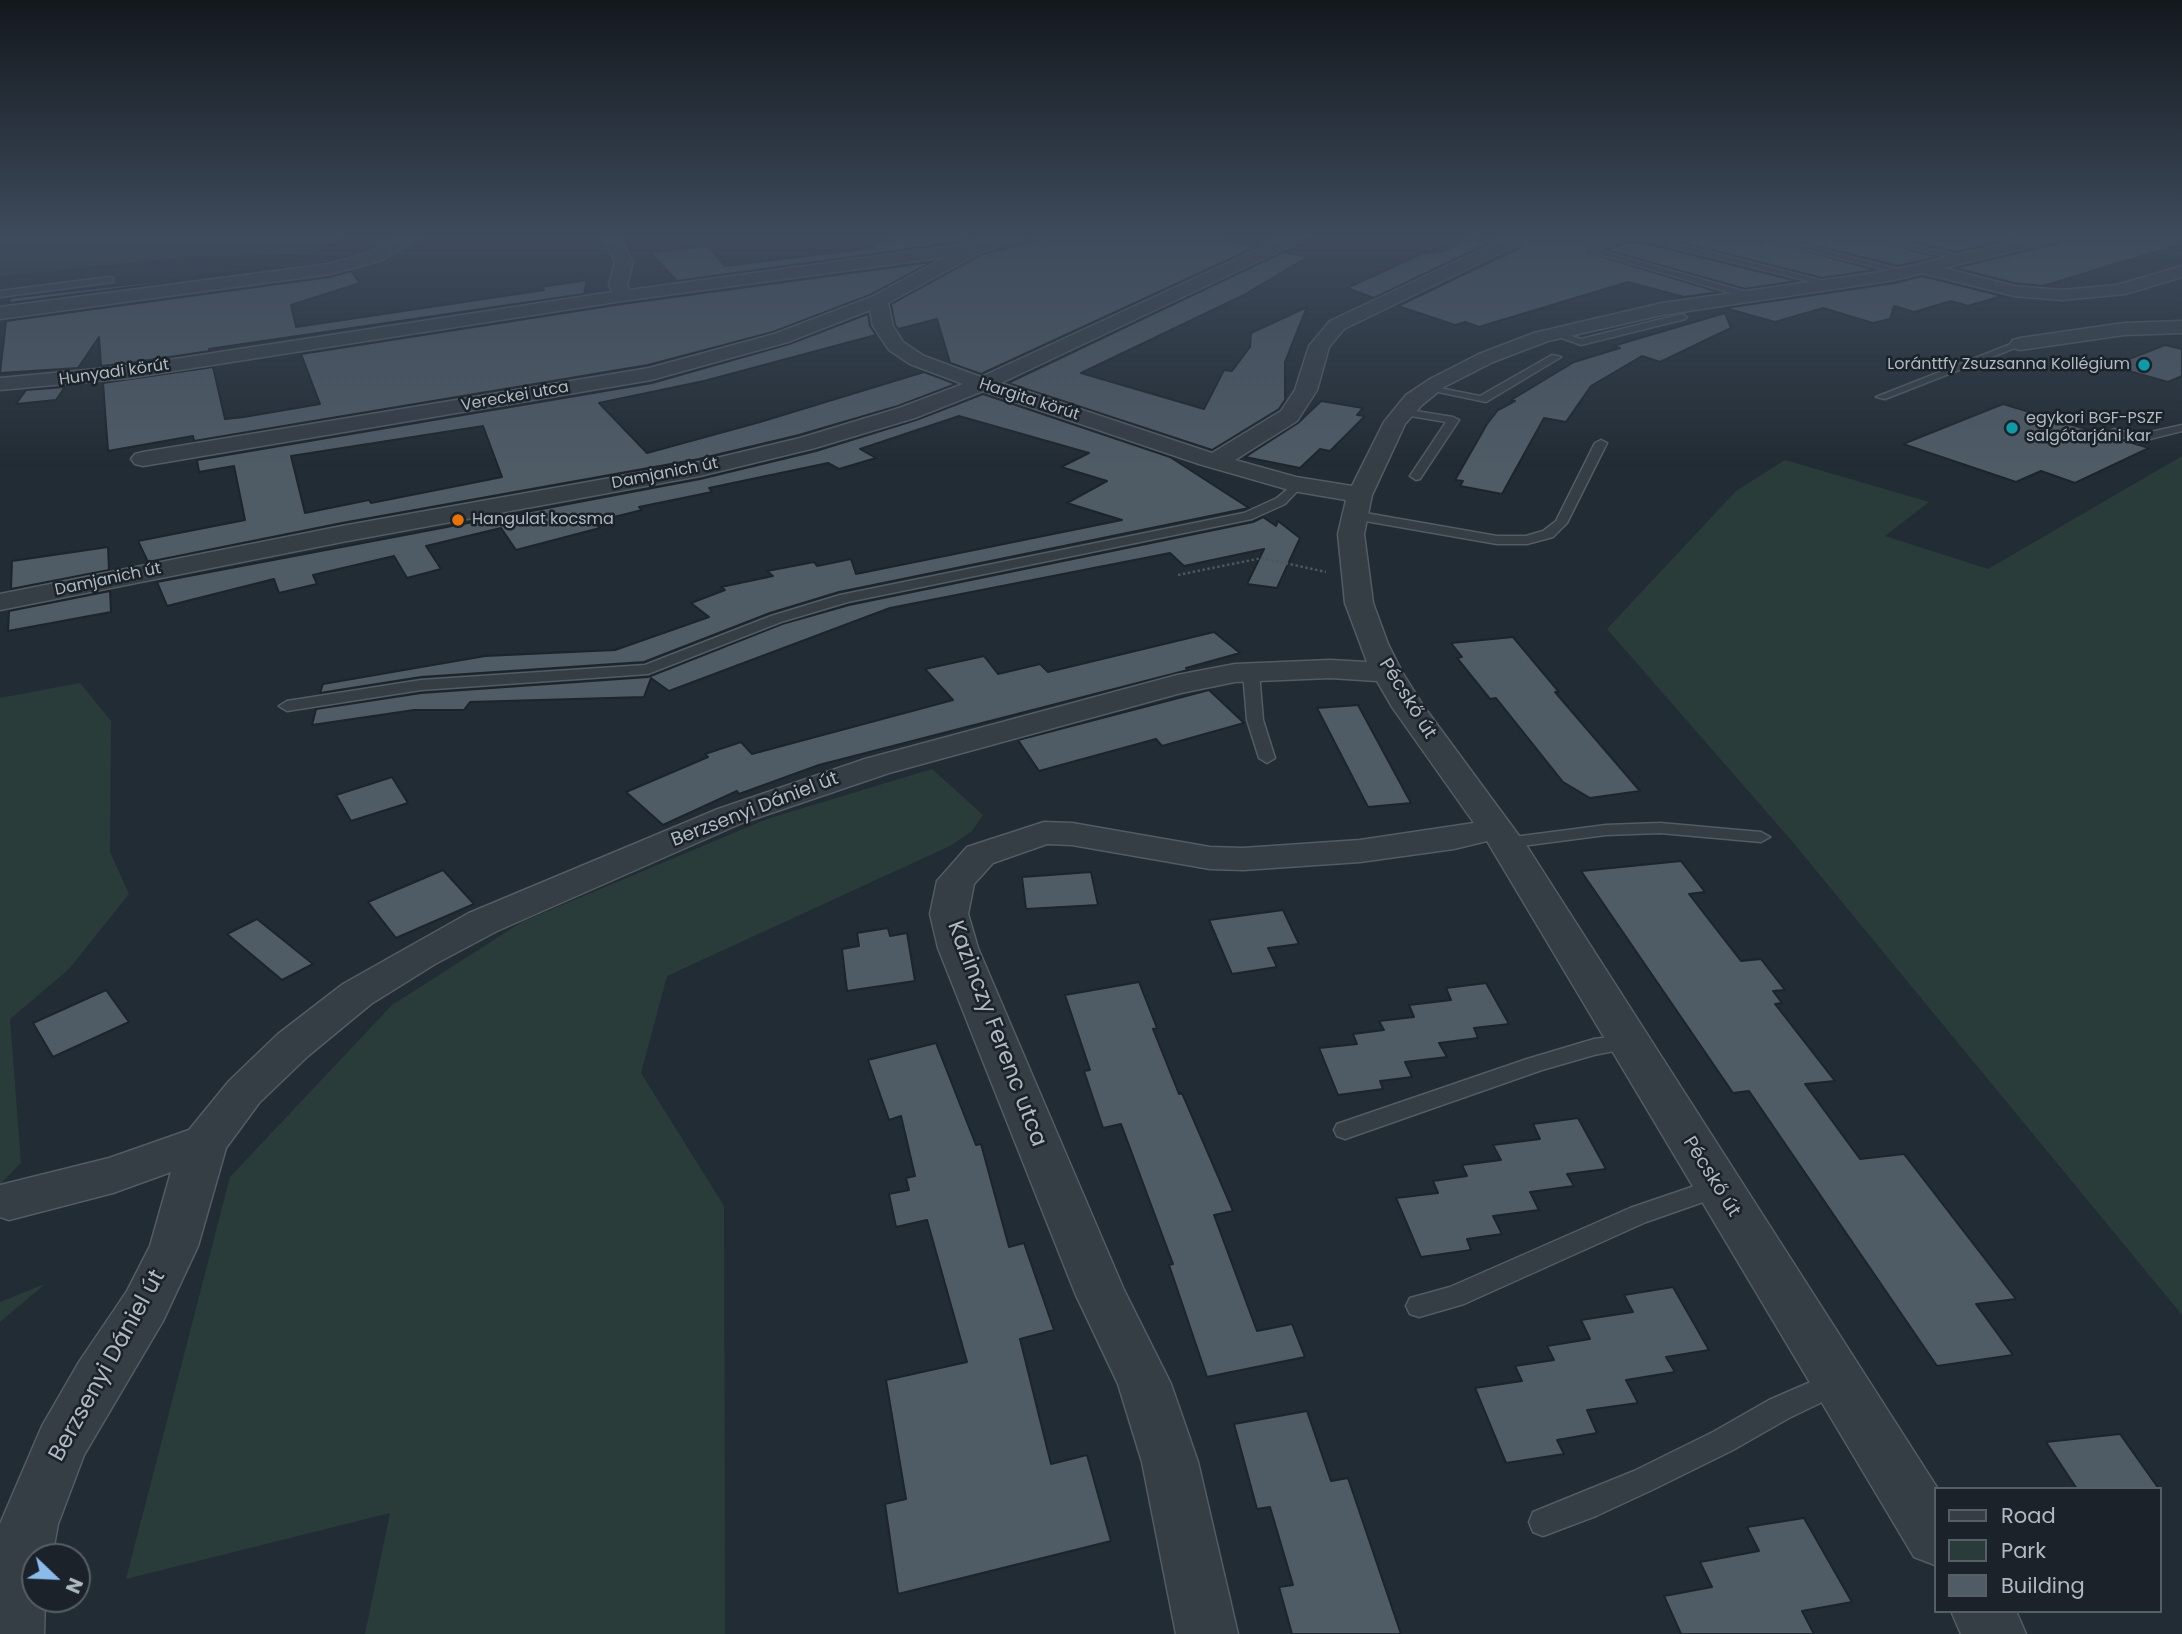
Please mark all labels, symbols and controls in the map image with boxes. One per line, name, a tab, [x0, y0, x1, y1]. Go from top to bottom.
place label: Loránttfy Zsuzsanna Kollégium	[1887, 355, 2130, 375]
street label: Hunyadi körút	[58, 356, 170, 390]
marker: Loránttfy Zsuzsanna Kollégium	[2136, 357, 2152, 373]
street label: Hargita körút	[977, 375, 1081, 425]
street label: Vereckei utca	[460, 378, 570, 416]
place label: egykori BGF-PSZF salgótarjáni kar	[2026, 409, 2163, 447]
marker: egykori BGF-PSZF salgótarjáni kar	[2004, 420, 2020, 436]
street label: Damjanich út	[610, 454, 720, 494]
place label: Hangulat kocsma	[472, 510, 614, 530]
marker: Hangulat kocsma	[450, 512, 466, 528]
street label: Damjanich út	[53, 559, 163, 601]
street label: Pécskő út	[1373, 655, 1441, 743]
street label: Berzsenyi Dániel út	[668, 768, 842, 852]
street label: Kazinczy Ferenc utca	[940, 917, 1052, 1151]
street label: Pécskő út	[1677, 1133, 1745, 1221]
street label: Berzsenyi Dániel út	[44, 1266, 172, 1466]
legend	[1934, 1487, 2161, 1613]
text: Road	[2001, 1501, 2056, 1530]
text: Park	[2001, 1536, 2046, 1565]
north arrow	[21, 1543, 91, 1613]
text: Building	[2001, 1571, 2085, 1600]
text: N	[59, 1574, 89, 1597]

